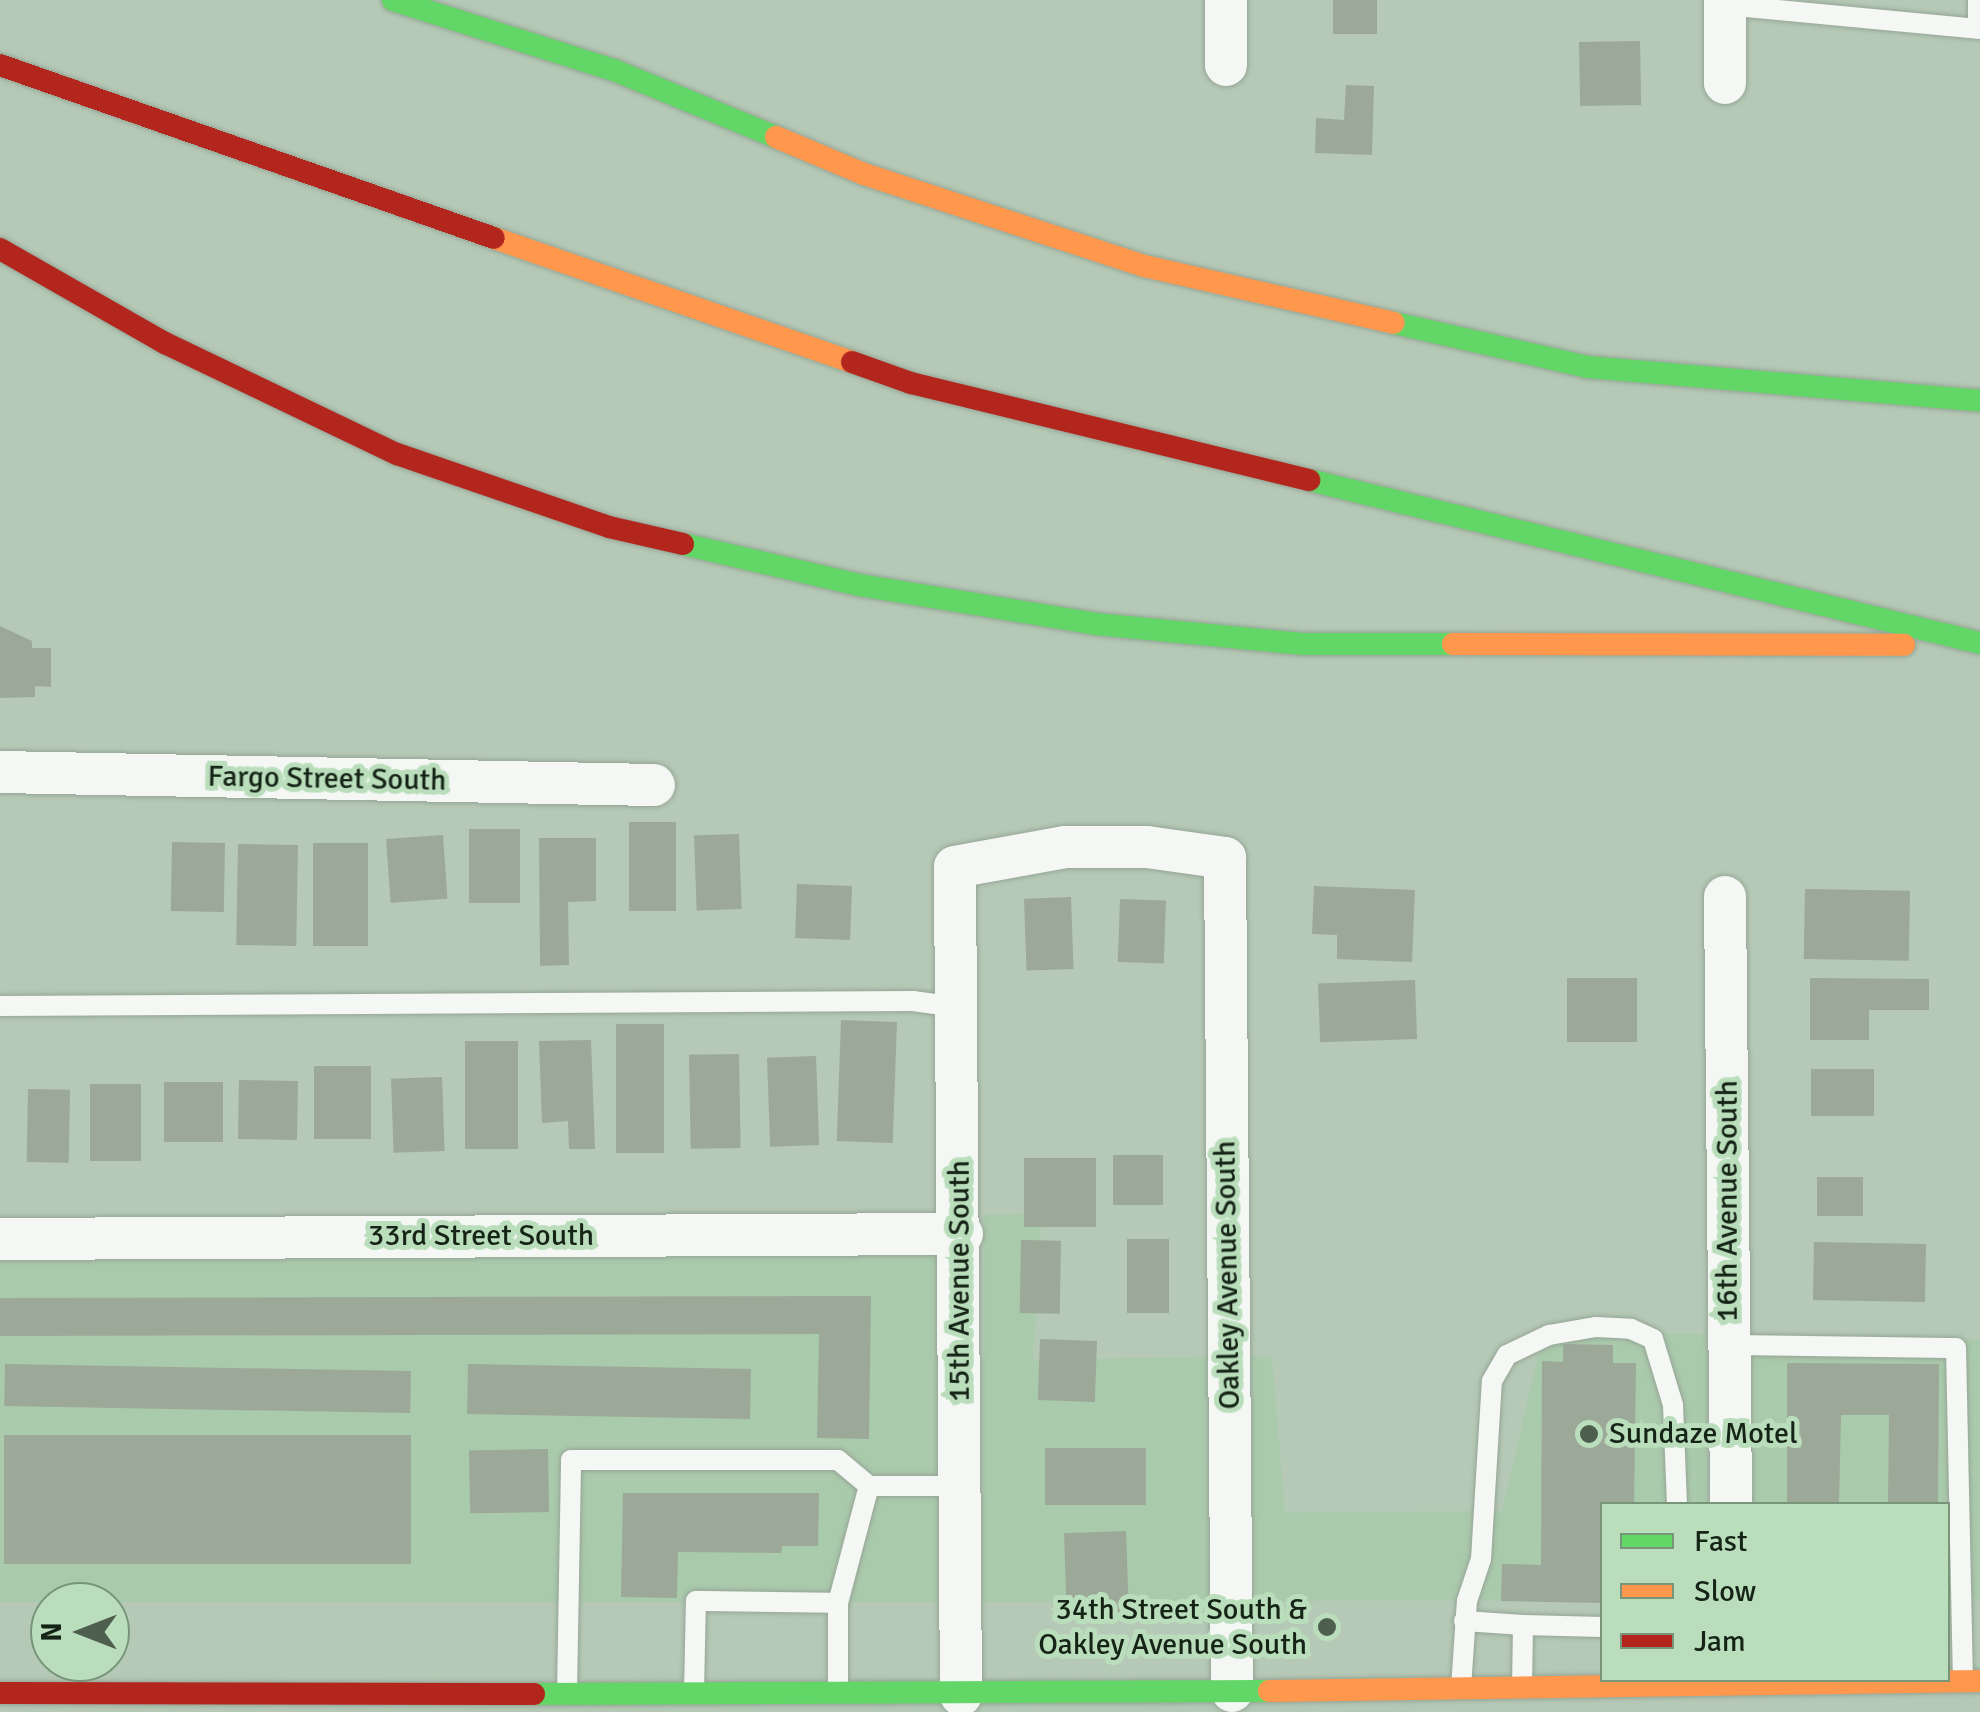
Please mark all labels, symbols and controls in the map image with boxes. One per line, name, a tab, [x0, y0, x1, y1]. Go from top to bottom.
street label: Fargo Street South	[207, 759, 447, 799]
street label: 16th Avenue South	[1710, 1080, 1746, 1322]
street label: Oakley Avenue South	[1208, 1140, 1248, 1410]
street label: 15th Avenue South	[942, 1160, 978, 1402]
street label: 33rd Street South	[368, 1218, 594, 1254]
place label: Sundaze Motel	[1609, 1416, 1798, 1452]
marker: Sundaze Motel	[1578, 1423, 1600, 1445]
legend	[1600, 1502, 1950, 1682]
text: Fast	[1694, 1523, 1747, 1560]
text: Slow	[1694, 1573, 1756, 1610]
north arrow	[30, 1582, 130, 1682]
place label: 34th Street South & Oakley Avenue South	[1038, 1592, 1307, 1662]
marker: 34th Street South & Oakley Avenue South	[1316, 1616, 1338, 1638]
text: N	[35, 1622, 69, 1642]
text: Jam	[1694, 1623, 1746, 1660]

